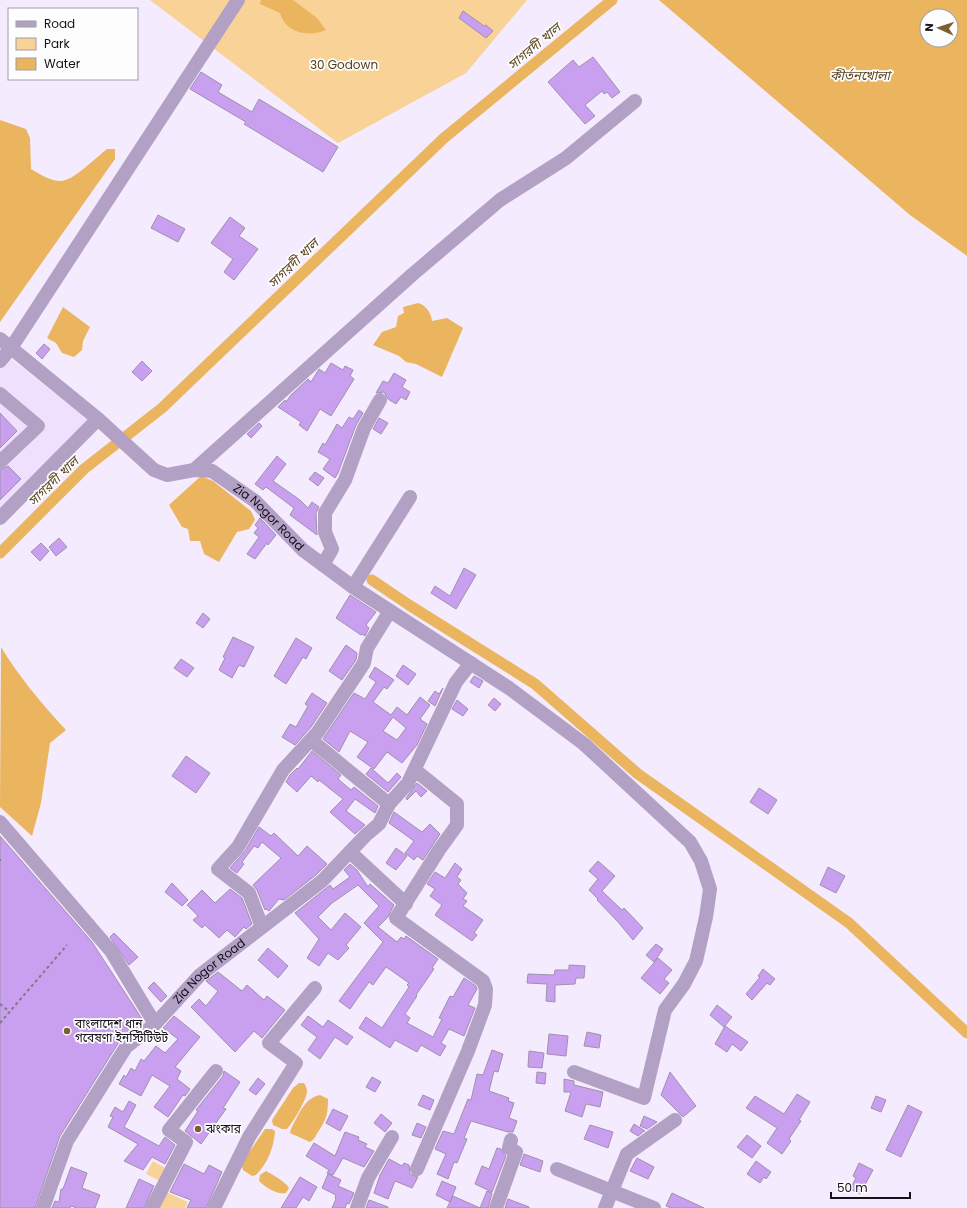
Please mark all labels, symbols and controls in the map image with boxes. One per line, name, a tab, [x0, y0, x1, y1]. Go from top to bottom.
legend	[8, 8, 138, 80]
north arrow	[919, 8, 959, 48]
text: Road	[44, 15, 75, 32]
water label: সাগরদী খাল	[504, 17, 567, 74]
text: N	[921, 23, 937, 32]
text: Park	[44, 35, 71, 52]
text: Water	[44, 55, 81, 72]
park label: 30 Godown	[310, 56, 378, 73]
water label: কীর্তনখোলা	[830, 66, 893, 85]
water label: সাগরদী খাল	[264, 233, 325, 292]
water label: সাগরদী খাল	[24, 451, 85, 510]
street label: Zia Nogor Road	[230, 479, 308, 554]
street label: Zia Nogor Road	[169, 934, 249, 1007]
place label: বাংলাদেশ ধান গবেষণা ইনস্টিটিউট	[74, 1015, 169, 1046]
marker: বাংলাদেশ ধান গবেষণা ইনস্টিটিউট	[62, 1026, 72, 1036]
place label: ঝংকার	[205, 1120, 242, 1137]
marker: ঝংকার	[193, 1124, 203, 1134]
scale bar	[831, 1174, 910, 1200]
text: 50 m	[837, 1179, 868, 1196]

